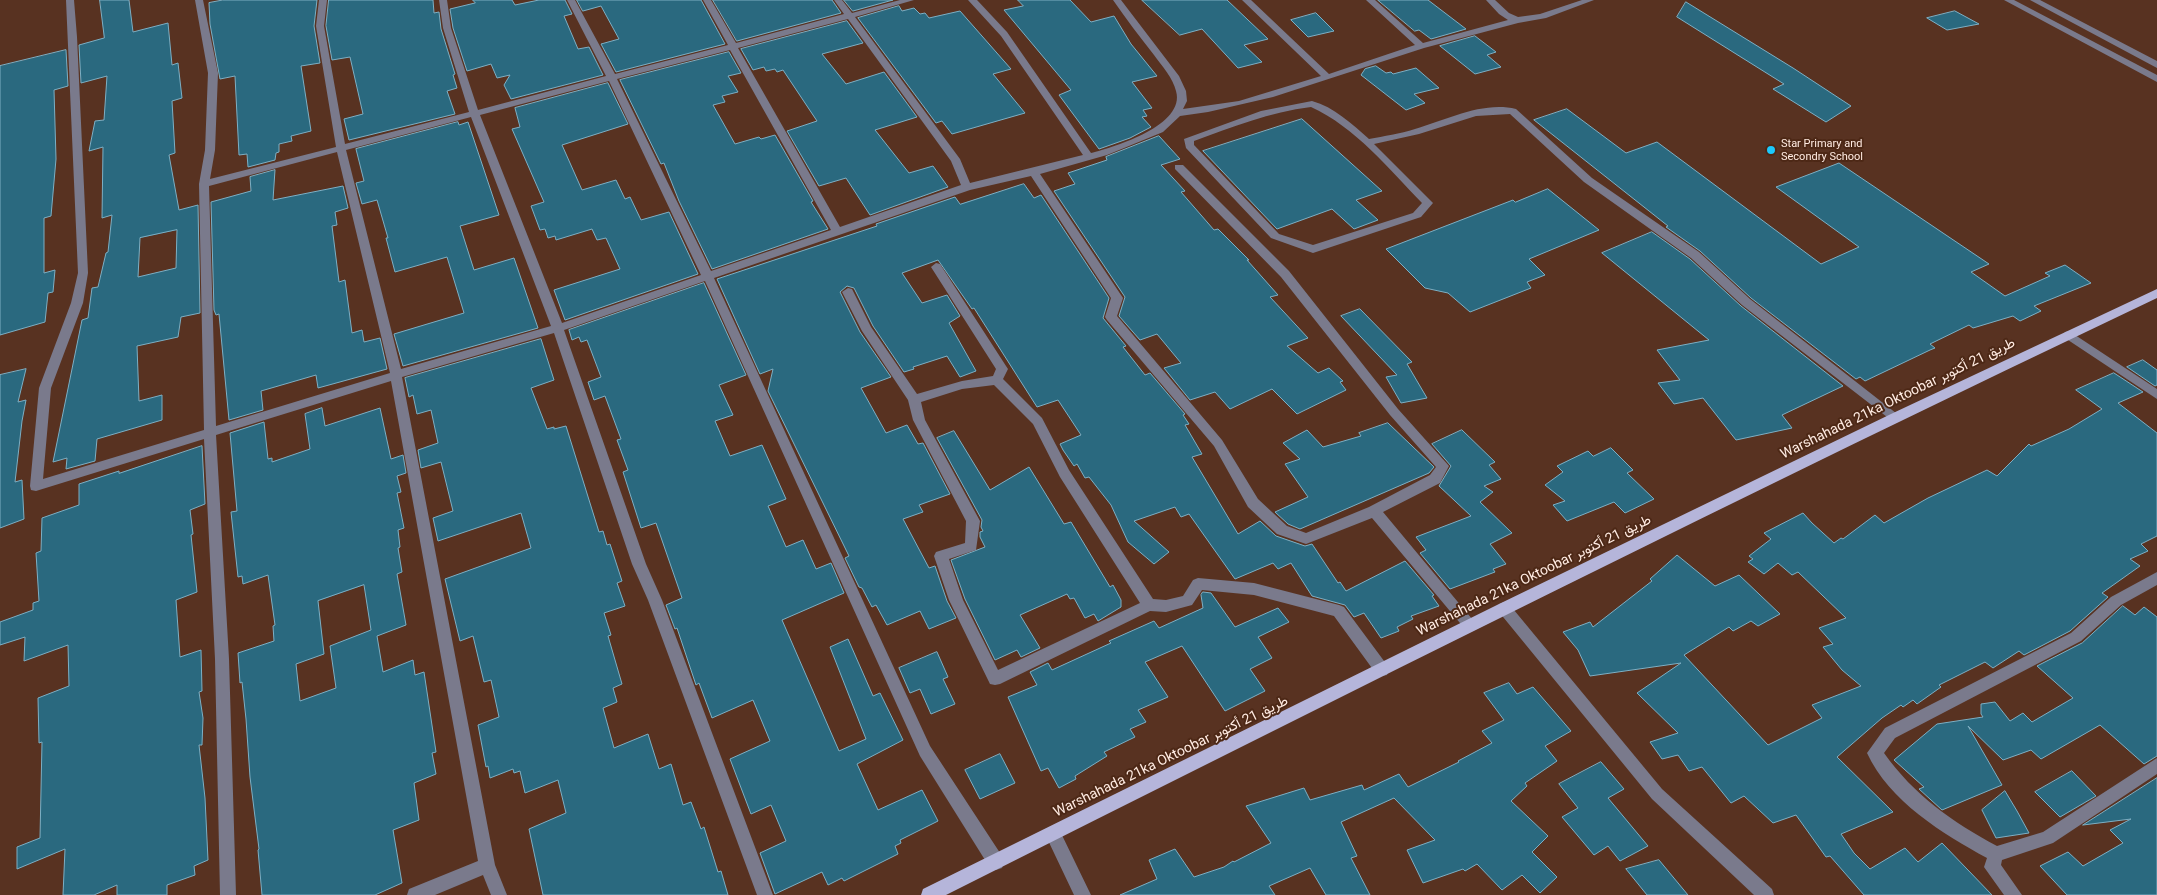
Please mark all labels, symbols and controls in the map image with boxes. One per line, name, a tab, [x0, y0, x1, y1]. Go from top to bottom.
place label: Star Primary and Secondry School	[1781, 137, 1863, 163]
marker: Star Primary and Secondry School	[1765, 144, 1777, 156]
street label: Warshahada 21ka Oktoobar طريق 21 أكتوبر	[1778, 335, 2018, 463]
street label: Warshahada 21ka Oktoobar طريق 21 أكتوبر	[1414, 512, 1654, 640]
street label: Warshahada 21ka Oktoobar طريق 21 أكتوبر	[1051, 693, 1291, 821]

